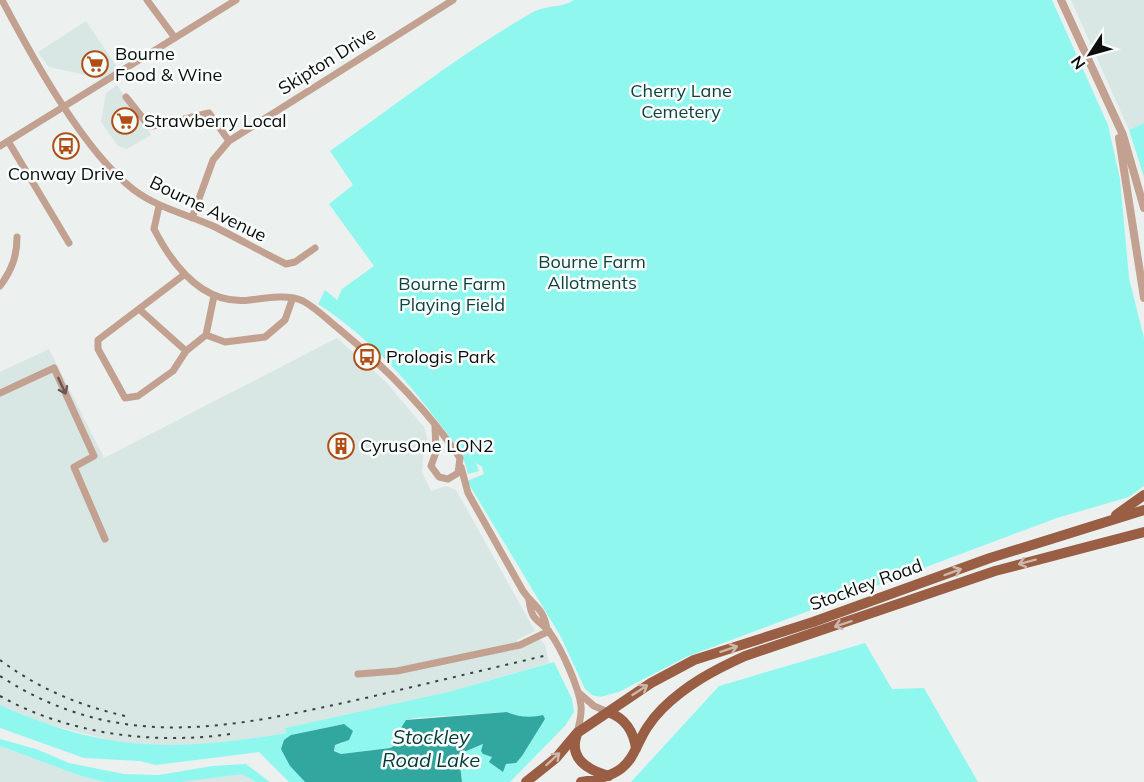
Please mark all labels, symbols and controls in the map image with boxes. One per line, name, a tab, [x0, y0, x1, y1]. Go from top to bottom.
street label: Skipton Drive	[274, 21, 380, 100]
north arrow	[1060, 24, 1120, 84]
place label: Bourne Food & Wine	[115, 42, 222, 86]
supermarket icon: Bourne Food & Wine	[80, 49, 110, 79]
text: N	[1066, 52, 1090, 74]
park label: Cherry Lane Cemetery	[630, 79, 732, 123]
supermarket icon: Strawberry Local	[110, 106, 140, 136]
place label: Strawberry Local	[144, 109, 287, 132]
bus stop icon: Conway Drive	[51, 131, 81, 161]
place label: Conway Drive	[8, 162, 124, 185]
street label: Bourne Avenue	[146, 170, 270, 247]
park label: Bourne Farm Allotments	[538, 250, 646, 294]
park label: Bourne Farm Playing Field	[398, 272, 506, 316]
bus stop icon: Prologis Park	[352, 342, 382, 372]
place label: Prologis Park	[386, 345, 496, 368]
one-way arrow	[57, 376, 68, 395]
building icon: CyrusOne LON2	[326, 431, 356, 461]
place label: CyrusOne LON2	[360, 434, 494, 457]
street label: Stockley Road	[806, 554, 925, 616]
one-way arrow	[1018, 557, 1037, 569]
one-way arrow	[943, 565, 962, 576]
one-way arrow	[834, 620, 852, 631]
one-way arrow	[719, 643, 738, 654]
one-way arrow	[631, 683, 648, 695]
water label: Stockley Road Lake	[382, 724, 480, 772]
one-way arrow	[545, 752, 560, 766]

